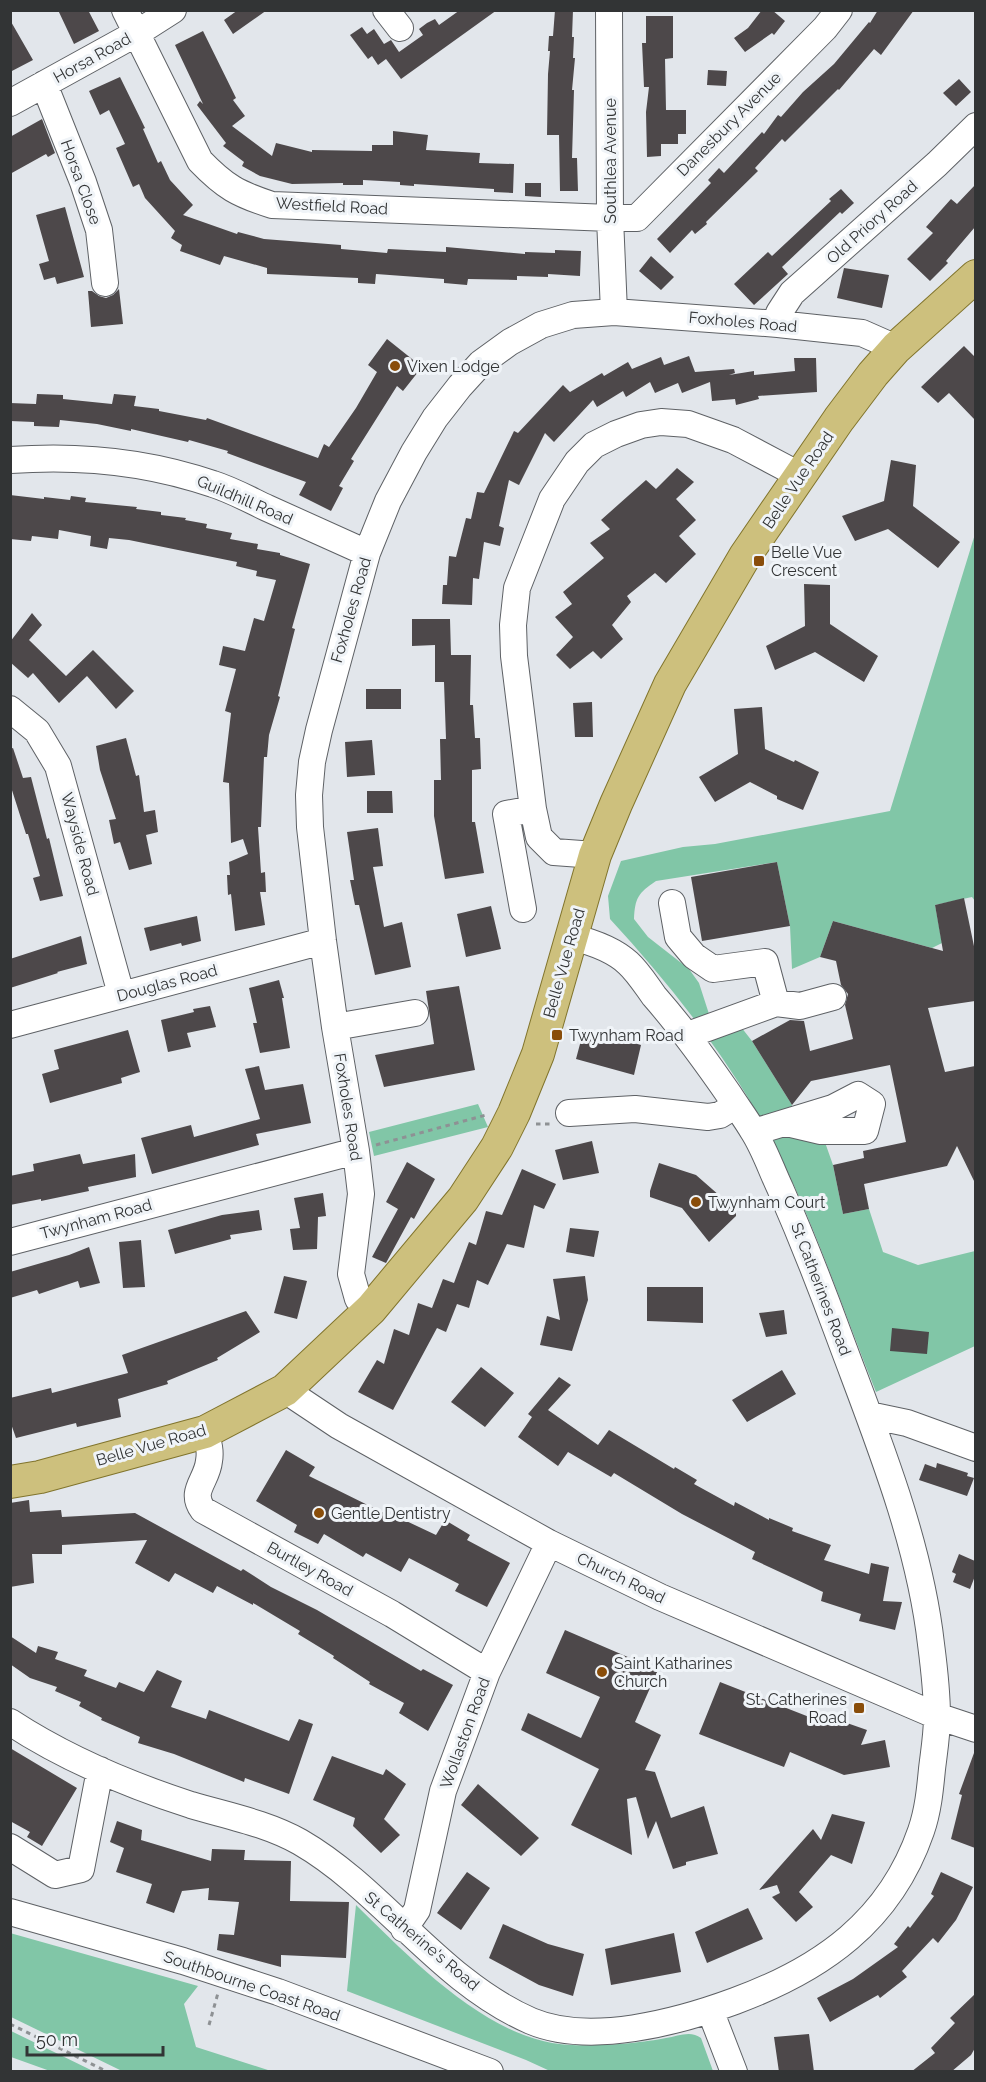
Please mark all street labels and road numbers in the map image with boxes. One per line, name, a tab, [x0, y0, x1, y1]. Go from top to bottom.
street label: Horsa Road	[50, 29, 134, 87]
street label: Danesbury Avenue	[673, 68, 785, 180]
street label: Southlea Avenue	[601, 98, 620, 224]
street label: Horsa Close	[57, 137, 105, 227]
street label: Old Priory Road	[823, 176, 921, 268]
street label: Westfield Road	[275, 194, 389, 218]
street label: Foxholes Road	[688, 308, 798, 336]
street label: Belle Vue Road	[758, 428, 838, 532]
street label: Guildhill Road	[194, 471, 296, 529]
street label: Foxholes Road	[327, 555, 375, 665]
street label: Wayside Road	[57, 790, 103, 898]
street label: Belle Vue Road	[539, 906, 589, 1020]
street label: Douglas Road	[114, 960, 220, 1006]
street label: Foxholes Road	[330, 1052, 366, 1162]
street label: Twynham Road	[38, 1195, 154, 1243]
street label: St Catherines Road	[787, 1220, 855, 1358]
street label: Belle Vue Road	[94, 1420, 208, 1470]
street label: Burtley Road	[264, 1538, 356, 1600]
street label: Church Road	[574, 1548, 668, 1608]
street label: Wollaston Road	[436, 1675, 494, 1791]
street label: St Catherine's Road	[361, 1888, 483, 1994]
street label: Southbourne Coast Road	[161, 1947, 343, 2025]

